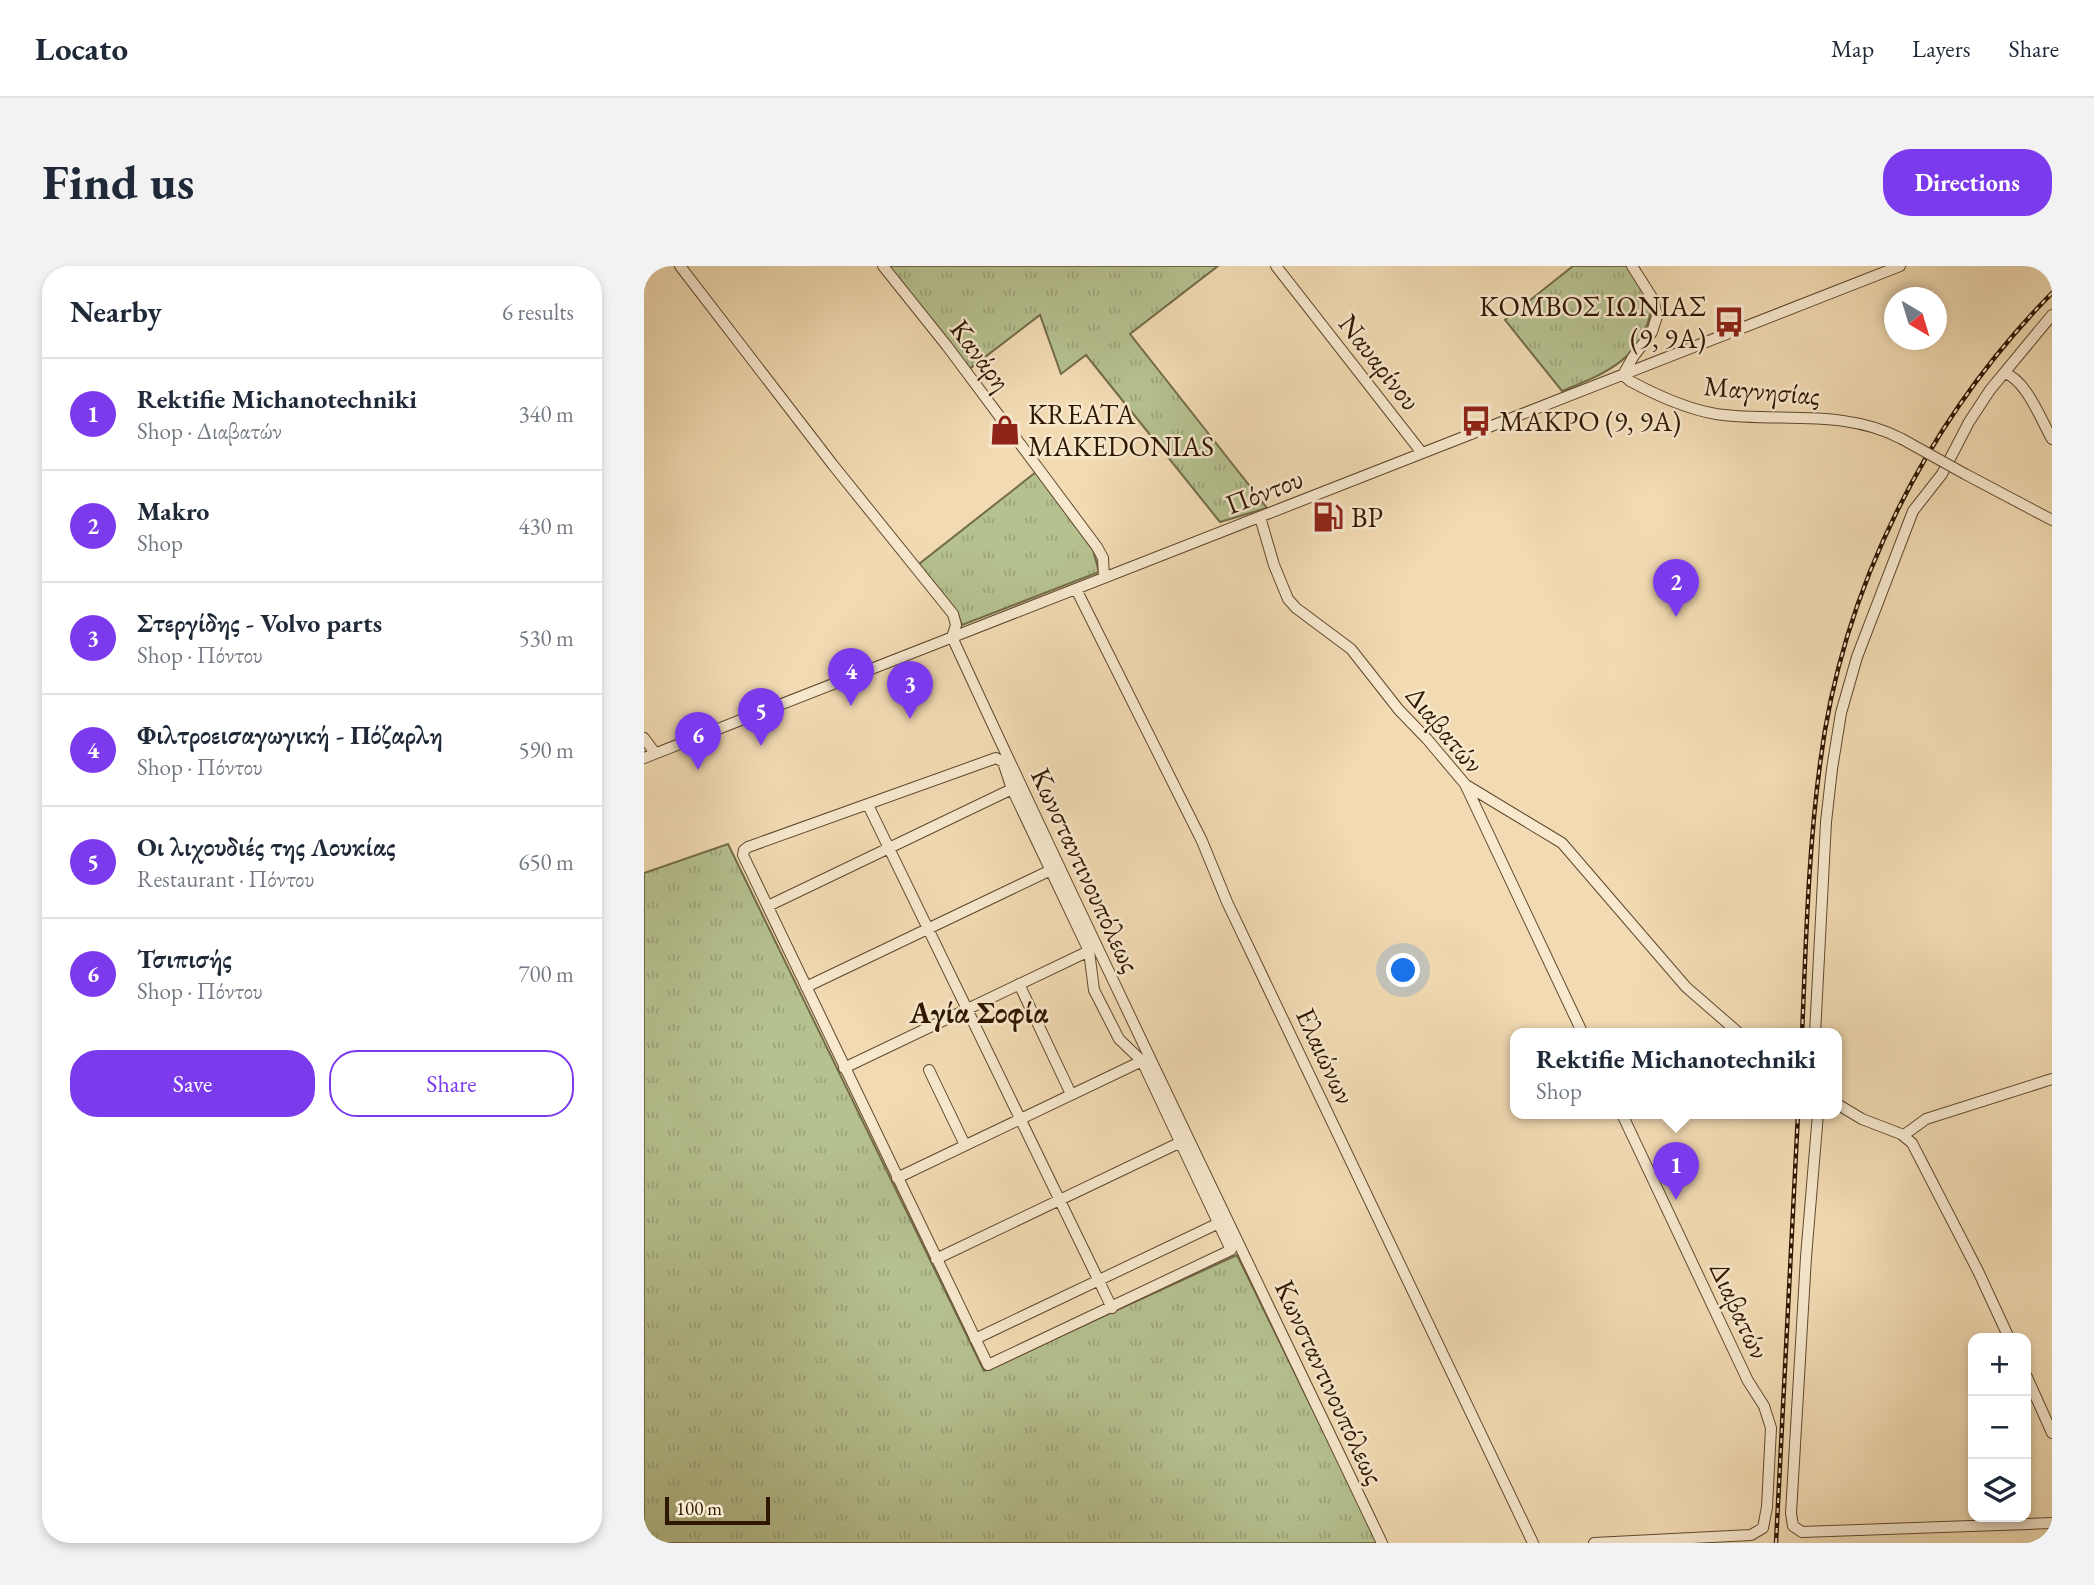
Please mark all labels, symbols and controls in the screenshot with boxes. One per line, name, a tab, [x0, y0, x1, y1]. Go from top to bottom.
text: Locato	[35, 27, 128, 70]
text: Map	[1831, 33, 1874, 64]
text: Layers	[1912, 33, 1971, 64]
text: Share	[2009, 33, 2059, 64]
button: Directions	[1883, 149, 2052, 216]
text: Find us	[42, 150, 194, 214]
north arrow	[1884, 287, 1947, 350]
place label: ΚΟΜΒΟΣ ΙΩΝΙΑΣ (9, 9Α)	[1479, 288, 1706, 356]
text: Nearby	[70, 292, 162, 331]
text: 6 results	[502, 297, 574, 327]
bus stop icon: ΚΟΜΒΟΣ ΙΩΝΙΑΣ (9, 9Α)	[1712, 305, 1746, 339]
street label: Ναυαρίνου	[1331, 306, 1429, 418]
street label: Κανάρη	[942, 312, 1020, 398]
street label: Μαγνησίας	[1702, 367, 1822, 413]
text: Rektifie Michanotechniki	[137, 382, 417, 416]
place label: KREATA MAKEDONIAS	[1028, 396, 1214, 464]
text: 1	[87, 399, 99, 429]
text: 340 m	[518, 399, 574, 429]
place label: ΜΑΚΡΟ (9, 9Α)	[1499, 403, 1681, 439]
bus stop icon: ΜΑΚΡΟ (9, 9Α)	[1459, 404, 1493, 438]
shop icon: KREATA MAKEDONIAS	[988, 413, 1022, 447]
text: Shop · Διαβατών	[137, 416, 282, 446]
street label: Πόντου	[1220, 460, 1308, 522]
text: Makro	[137, 494, 209, 528]
place label: BP	[1351, 499, 1383, 535]
fuel station icon: BP	[1311, 500, 1345, 534]
text: 2	[87, 511, 99, 541]
text: 430 m	[518, 511, 574, 541]
text: Shop	[137, 528, 183, 558]
pin: 2	[1653, 559, 1699, 617]
text: Στεργίδης - Volvo parts	[137, 606, 382, 640]
text: 3	[87, 623, 99, 653]
text: 530 m	[518, 623, 574, 653]
text: Shop · Πόντου	[137, 640, 263, 670]
pin: 4	[828, 648, 874, 706]
pin: 3	[887, 661, 933, 719]
street label: Διαβατών	[1398, 678, 1492, 780]
pin: 5	[738, 688, 784, 746]
pin: 6	[675, 712, 721, 770]
text: Φιλτροεισαγωγική - Πόζαρλη	[137, 718, 443, 752]
text: 4	[87, 735, 99, 765]
text: 590 m	[518, 735, 574, 765]
text: Shop · Πόντου	[137, 752, 263, 782]
street label: Κωνσταντινουπόλεως	[1023, 762, 1149, 978]
text: Οι λιχουδιές της Λουκίας	[137, 830, 395, 864]
text: 5	[87, 847, 99, 877]
text: 650 m	[518, 847, 574, 877]
text: Restaurant · Πόντου	[137, 864, 315, 894]
text: Τσιπισής	[137, 942, 232, 976]
your location	[1386, 953, 1420, 987]
text: 6	[87, 959, 99, 989]
text: 700 m	[518, 959, 574, 989]
text: Shop · Πόντου	[137, 976, 263, 1006]
district label: Αγία Σοφία	[909, 993, 1049, 1032]
street label: Ελαιώνων	[1288, 1002, 1364, 1110]
popup	[1510, 1028, 1842, 1119]
text: Rektifie Michanotechniki	[1536, 1042, 1816, 1076]
button: Save	[70, 1050, 315, 1117]
button: Share	[329, 1050, 574, 1117]
text: Shop	[1536, 1076, 1582, 1106]
pin: 1	[1653, 1142, 1699, 1200]
street label: Διαβατών	[1702, 1255, 1778, 1365]
street label: Κωνσταντινουπόλεως	[1267, 1274, 1393, 1490]
map controls	[1968, 1333, 2031, 1522]
button: +	[1968, 1333, 2031, 1396]
button: −	[1968, 1396, 2031, 1459]
button: layers	[1968, 1459, 2031, 1522]
scale bar	[665, 1494, 770, 1526]
text: 100 m	[676, 1496, 722, 1521]

